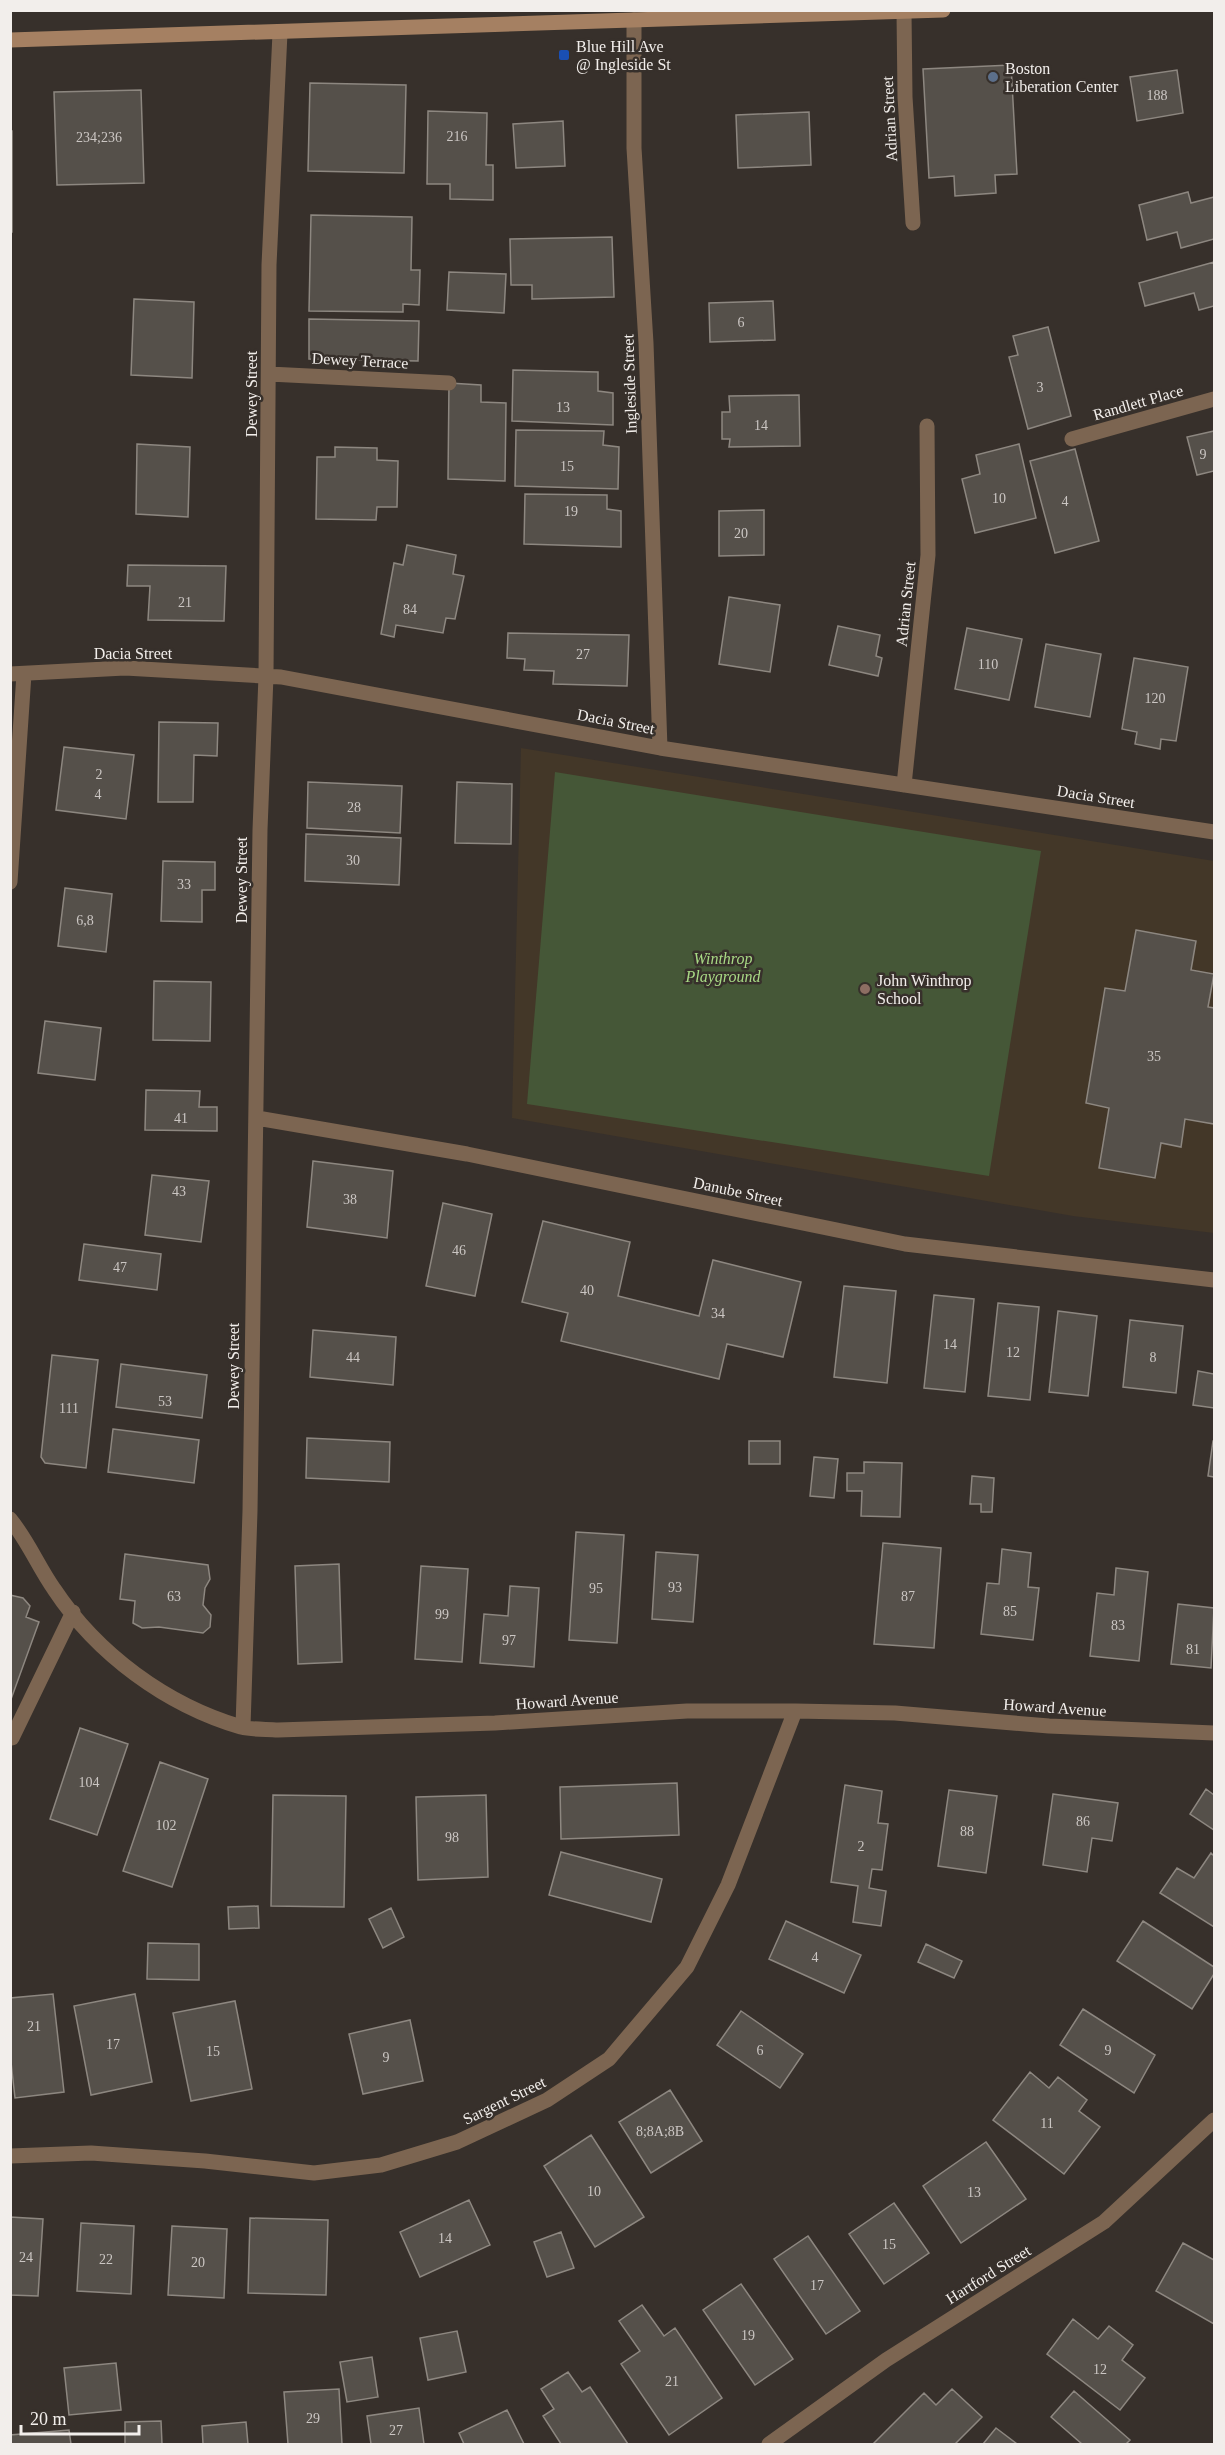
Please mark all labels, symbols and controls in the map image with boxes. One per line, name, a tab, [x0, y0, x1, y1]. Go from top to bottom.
place label: Blue Hill Ave @ Ingleside St	[576, 38, 671, 74]
marker: Blue Hill Ave @ Ingleside St	[557, 48, 571, 62]
place label: Boston Liberation Center	[1005, 60, 1119, 95]
marker: Boston Liberation Center	[986, 70, 1000, 84]
street label: Adrian Street	[879, 75, 900, 162]
house number: 188	[1147, 88, 1168, 103]
house number: 216	[447, 129, 468, 144]
house number: 234;236	[76, 130, 122, 145]
house number: 6	[738, 315, 745, 330]
street label: Ingleside Street	[619, 333, 641, 434]
street label: Dewey Terrace	[311, 349, 409, 373]
street label: Dewey Street	[243, 350, 261, 437]
house number: 3	[1037, 380, 1044, 395]
street label: Randlett Place	[1091, 382, 1185, 423]
house number: 13	[556, 400, 570, 415]
house number: 14	[754, 418, 768, 433]
house number: 9	[1200, 447, 1207, 462]
house number: 15	[560, 459, 574, 474]
house number: 10	[992, 491, 1006, 506]
house number: 4	[1062, 494, 1069, 509]
house number: 19	[564, 504, 578, 519]
house number: 20	[734, 526, 748, 541]
street label: Adrian Street	[893, 560, 918, 648]
house number: 21	[178, 595, 192, 610]
house number: 84	[403, 602, 417, 617]
street label: Dacia Street	[94, 645, 173, 662]
house number: 27	[576, 647, 590, 662]
house number: 110	[978, 657, 998, 672]
house number: 120	[1145, 691, 1166, 706]
street label: Dacia Street	[576, 706, 657, 737]
house number: 2	[96, 767, 103, 782]
street label: Dacia Street	[1056, 782, 1137, 811]
house number: 4	[95, 787, 102, 802]
house number: 28	[347, 800, 361, 815]
street label: Dewey Street	[233, 836, 251, 923]
house number: 30	[346, 853, 360, 868]
house number: 33	[177, 877, 191, 892]
house number: 6,8	[76, 913, 94, 928]
park label: Winthrop Playground	[685, 950, 761, 986]
place label: John Winthrop School	[877, 972, 972, 1007]
marker: John Winthrop School	[858, 982, 872, 996]
house number: 35	[1147, 1049, 1161, 1064]
house number: 41	[174, 1111, 188, 1126]
street label: Danube Street	[692, 1174, 785, 1209]
house number: 43	[172, 1184, 186, 1199]
house number: 38	[343, 1192, 357, 1207]
house number: 46	[452, 1243, 466, 1258]
house number: 47	[113, 1260, 127, 1275]
house number: 40	[580, 1283, 594, 1298]
house number: 34	[711, 1306, 725, 1321]
street label: Dewey Street	[225, 1322, 243, 1409]
house number: 14	[943, 1337, 957, 1352]
house number: 12	[1006, 1345, 1020, 1360]
house number: 44	[346, 1350, 360, 1365]
house number: 8	[1150, 1350, 1157, 1365]
house number: 53	[158, 1394, 172, 1409]
house number: 111	[59, 1401, 79, 1416]
house number: 93	[668, 1580, 682, 1595]
house number: 95	[589, 1581, 603, 1596]
house number: 63	[167, 1589, 181, 1604]
house number: 87	[901, 1589, 915, 1604]
house number: 85	[1003, 1604, 1017, 1619]
house number: 99	[435, 1607, 449, 1622]
house number: 83	[1111, 1618, 1125, 1633]
house number: 97	[502, 1633, 516, 1648]
house number: 81	[1186, 1642, 1200, 1657]
street label: Howard Avenue	[515, 1688, 619, 1713]
street label: Howard Avenue	[1003, 1695, 1107, 1720]
house number: 104	[79, 1775, 100, 1790]
house number: 86	[1076, 1814, 1090, 1829]
house number: 102	[156, 1818, 177, 1833]
house number: 88	[960, 1824, 974, 1839]
house number: 98	[445, 1830, 459, 1845]
house number: 2	[858, 1839, 865, 1854]
house number: 4	[812, 1950, 819, 1965]
house number: 21	[27, 2019, 41, 2034]
house number: 17	[106, 2037, 120, 2052]
house number: 6	[757, 2043, 764, 2058]
house number: 9	[1105, 2043, 1112, 2058]
house number: 15	[206, 2044, 220, 2059]
house number: 9	[383, 2050, 390, 2065]
street label: Sargent Street	[460, 2073, 549, 2129]
house number: 11	[1040, 2116, 1054, 2131]
house number: 8;8A;8B	[636, 2124, 684, 2139]
house number: 10	[587, 2184, 601, 2199]
house number: 13	[967, 2185, 981, 2200]
house number: 14	[438, 2231, 452, 2246]
house number: 15	[882, 2237, 896, 2252]
street label: Hartford Street	[943, 2241, 1034, 2307]
house number: 24	[19, 2250, 33, 2265]
house number: 22	[99, 2252, 113, 2267]
house number: 20	[191, 2255, 205, 2270]
house number: 17	[810, 2278, 824, 2293]
house number: 19	[741, 2328, 755, 2343]
house number: 12	[1093, 2362, 1107, 2377]
house number: 21	[665, 2374, 679, 2389]
scale bar	[21, 2398, 140, 2436]
text: 20 m	[30, 2409, 67, 2429]
house number: 29	[306, 2411, 320, 2426]
house number: 27	[389, 2423, 403, 2438]

